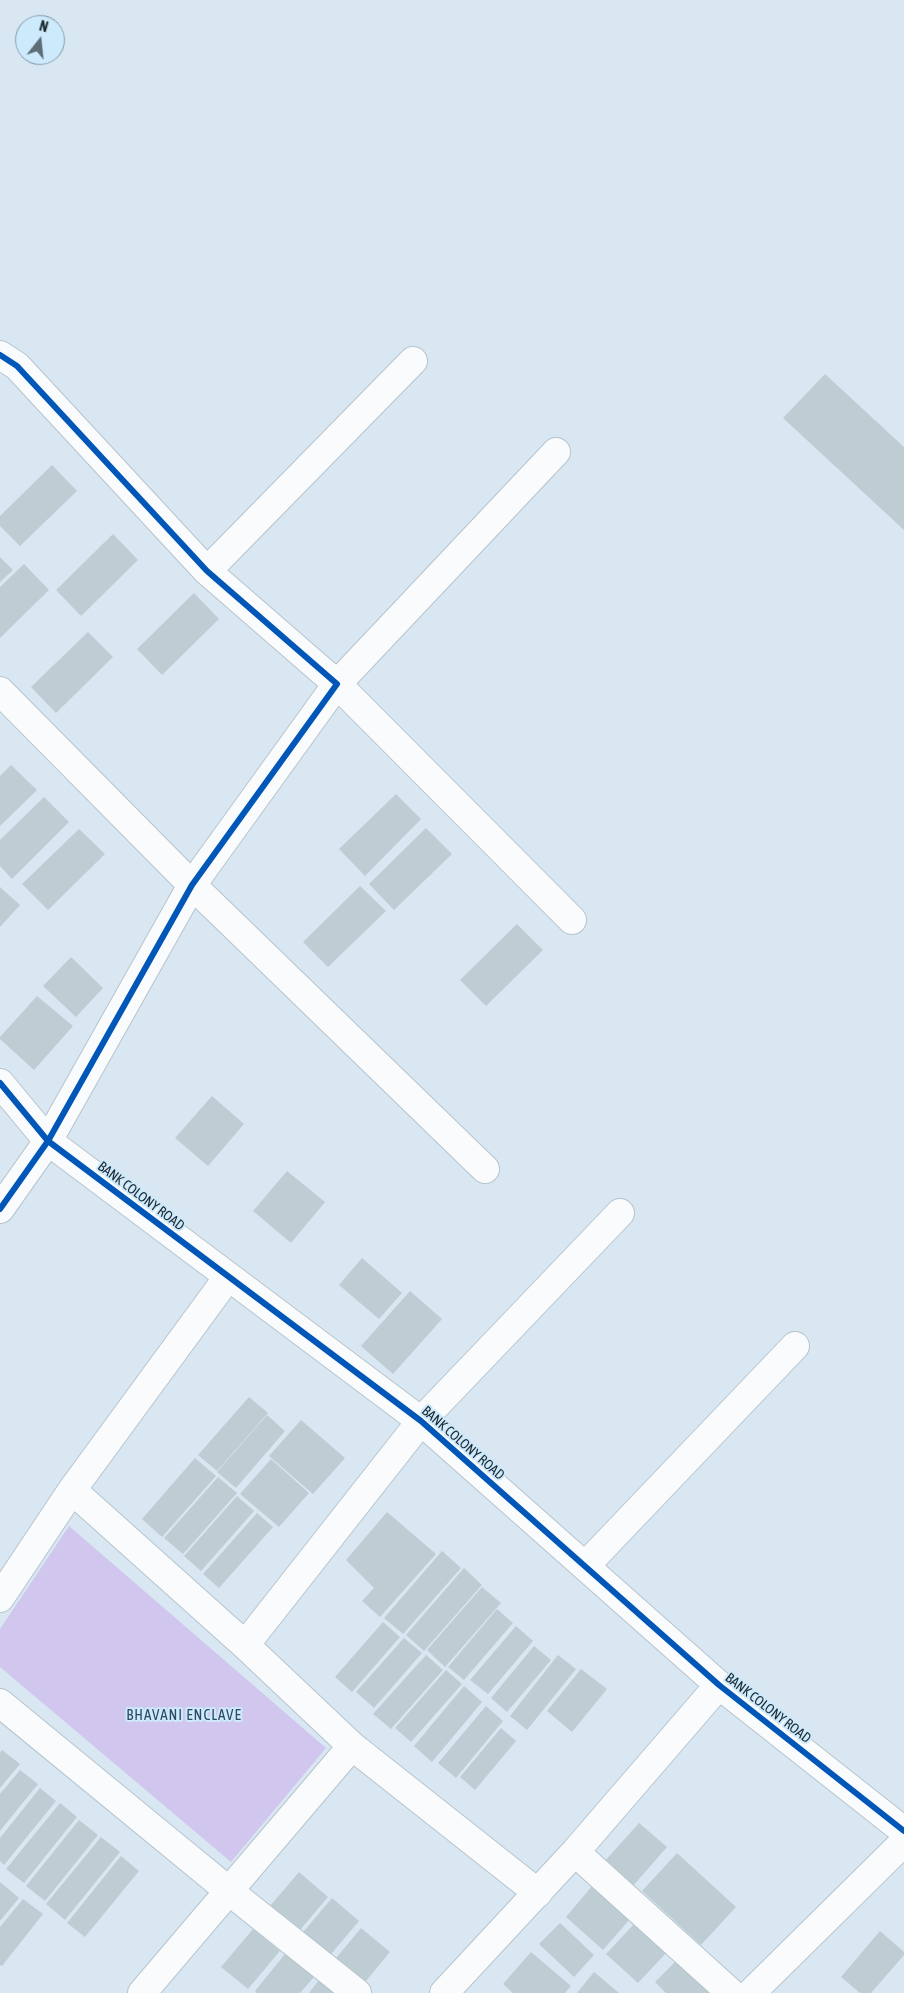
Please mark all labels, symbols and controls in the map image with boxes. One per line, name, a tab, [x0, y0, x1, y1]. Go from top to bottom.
north arrow	[15, 15, 65, 65]
text: N	[38, 18, 50, 35]
street label: BANK COLONY ROAD	[94, 1158, 188, 1234]
street label: BANK COLONY ROAD	[418, 1402, 508, 1484]
street label: BANK COLONY ROAD	[722, 1669, 814, 1747]
district label: BHAVANI ENCLAVE	[124, 1706, 244, 1724]

